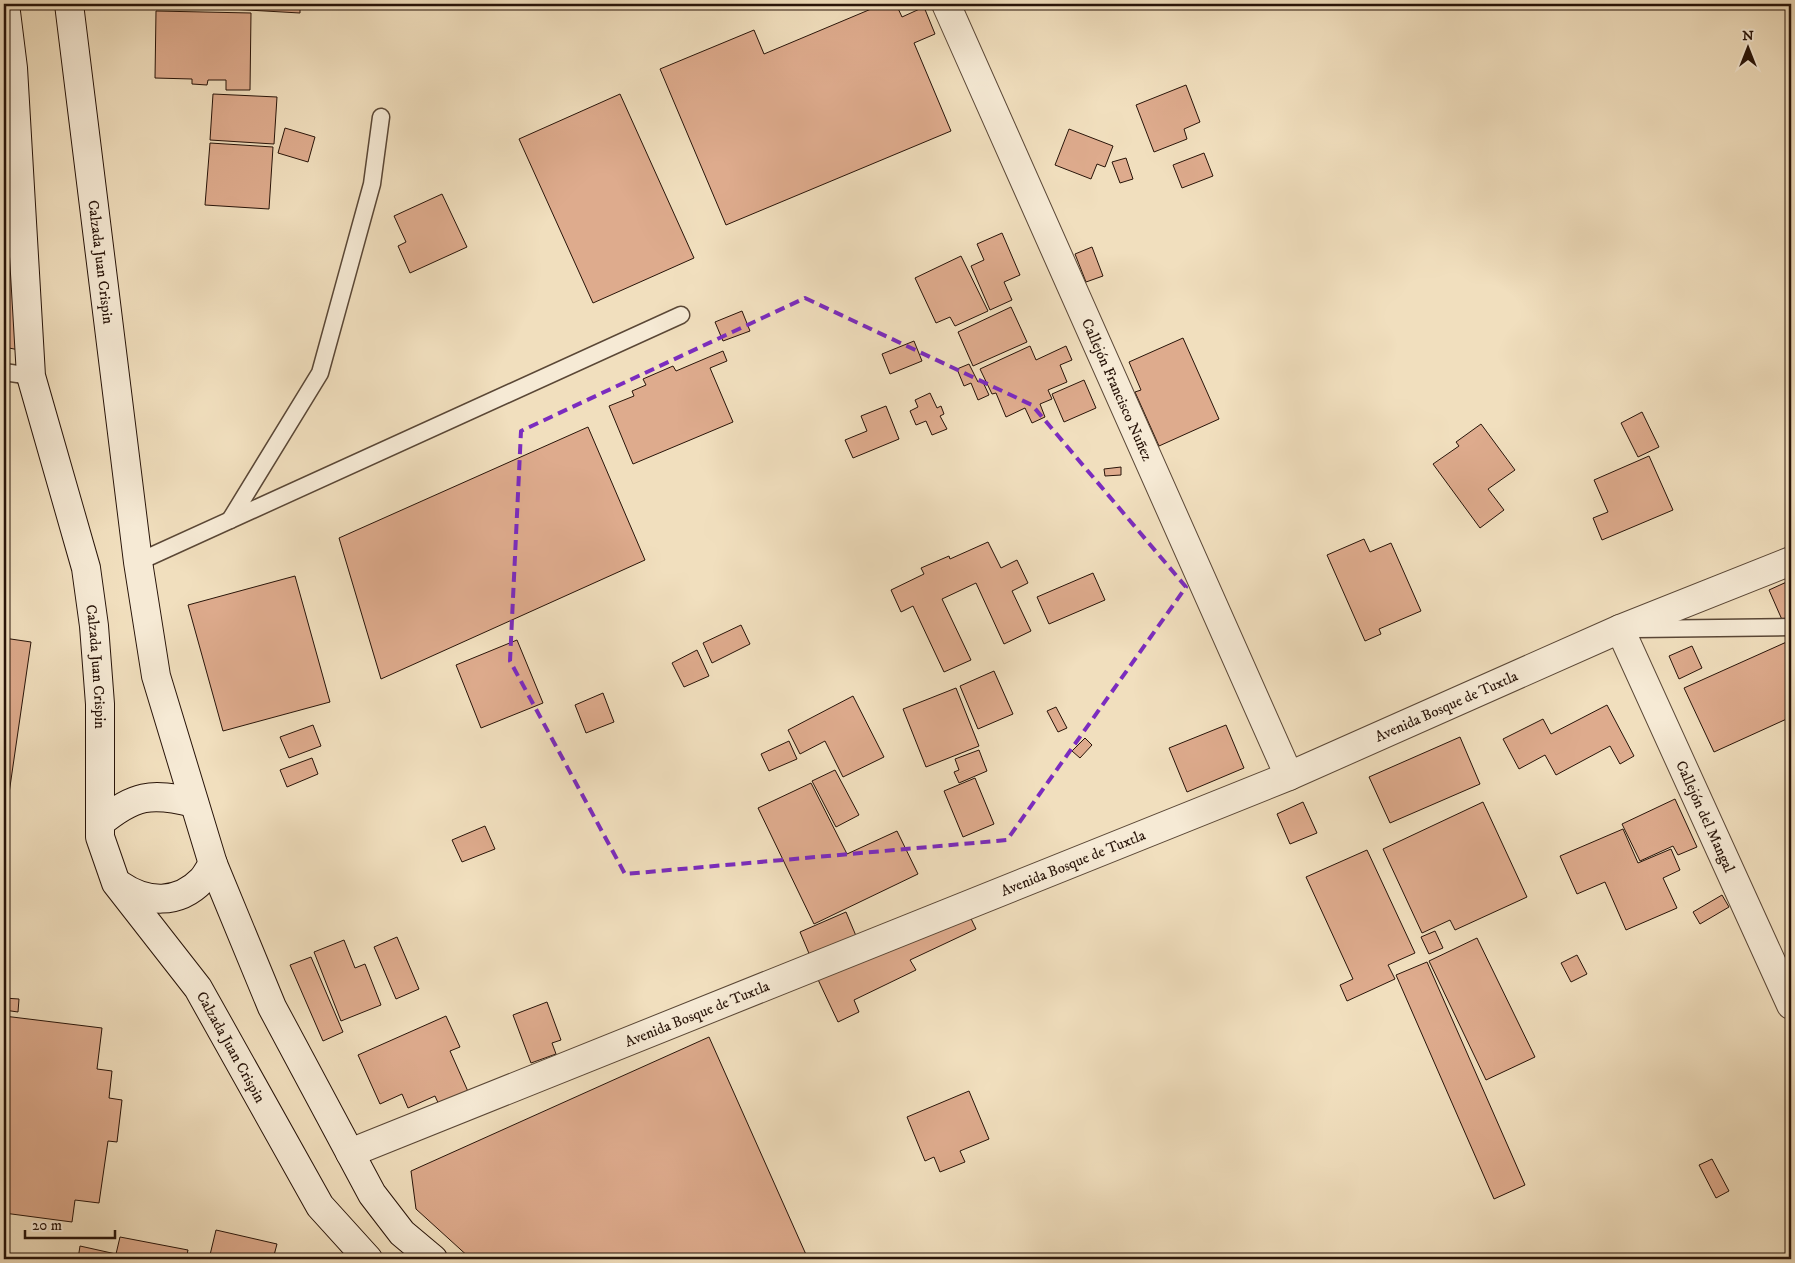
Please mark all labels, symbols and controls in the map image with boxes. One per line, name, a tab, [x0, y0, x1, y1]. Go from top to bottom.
north arrow	[1722, 22, 1772, 72]
text: N	[1742, 27, 1754, 45]
street label: Calzada Juan Crispin	[84, 199, 118, 325]
street label: Callejón Francisco Nuñez	[1077, 315, 1157, 464]
street label: Calzada Juan Crispin	[82, 603, 110, 729]
street label: Avenida Bosque de Tuxtla	[1372, 666, 1521, 746]
street label: Callejón del Mangal	[1672, 757, 1739, 876]
street label: Avenida Bosque de Tuxtla	[998, 825, 1149, 900]
street label: Avenida Bosque de Tuxtla	[622, 976, 773, 1051]
street label: Calzada Juan Crispin	[192, 988, 270, 1106]
scale bar	[25, 1208, 115, 1240]
text: 20 m	[32, 1216, 62, 1235]

